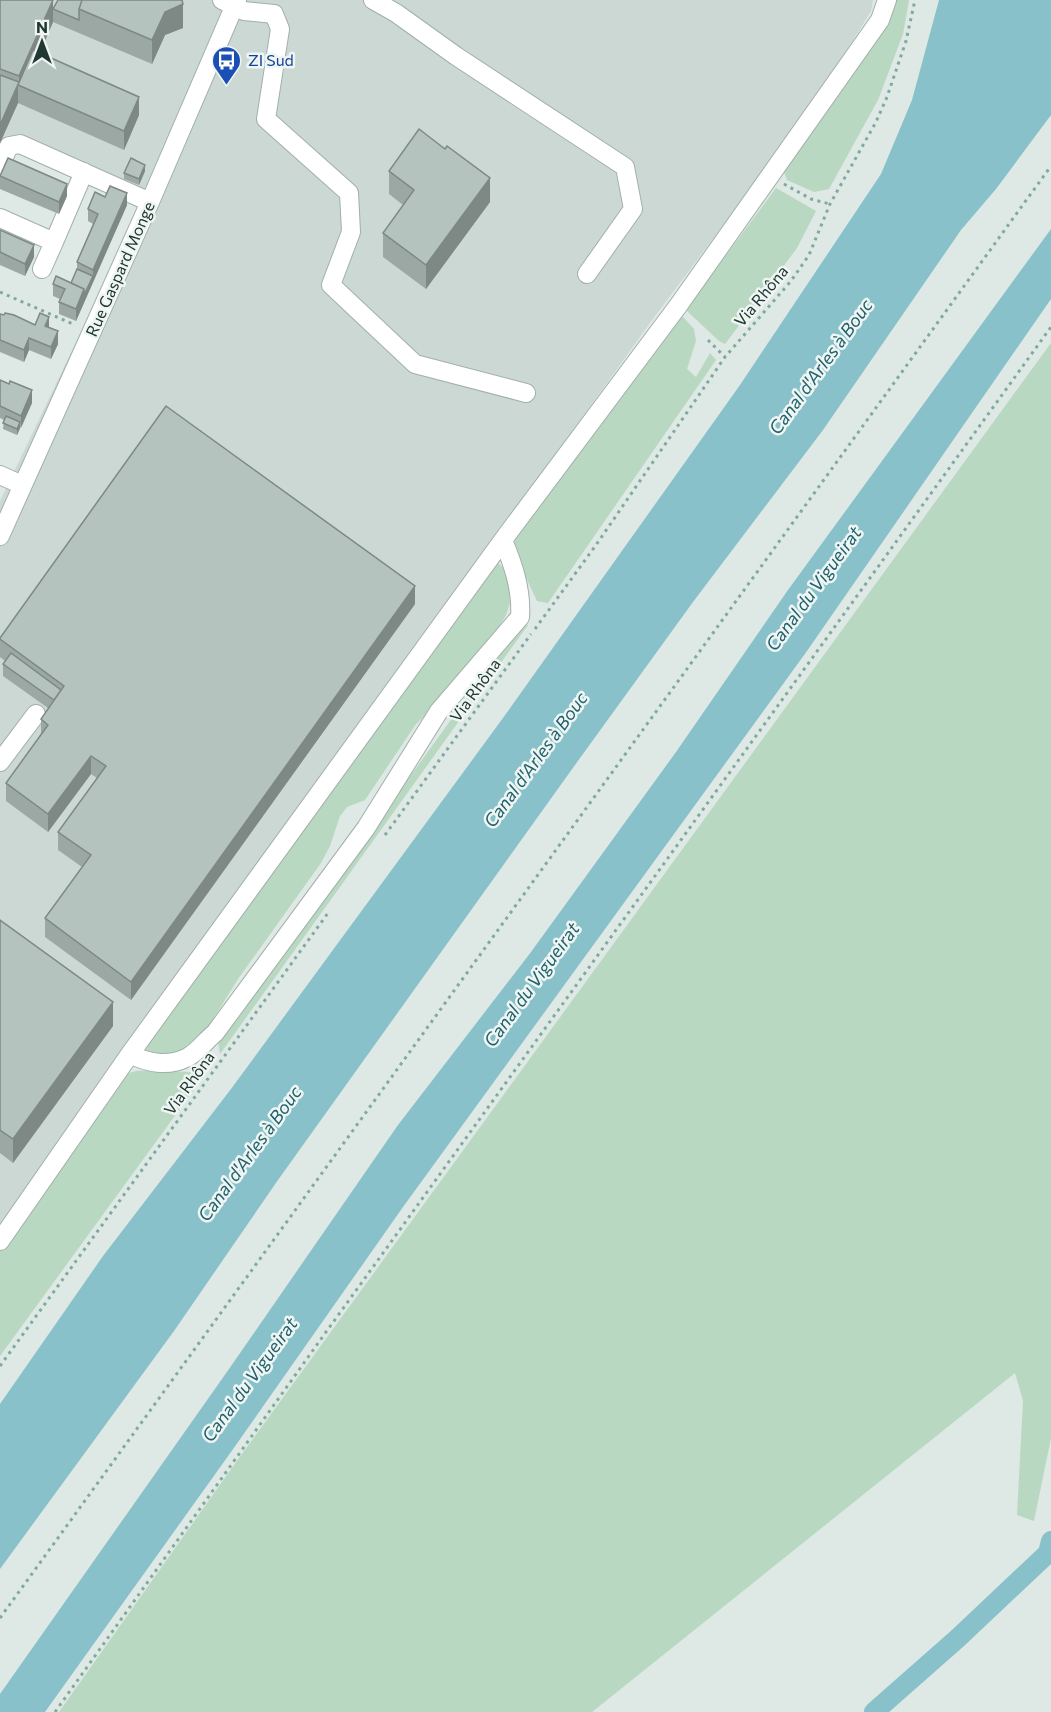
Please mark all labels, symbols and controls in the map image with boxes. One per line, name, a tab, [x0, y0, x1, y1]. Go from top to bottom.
north arrow	[12, 12, 72, 72]
text: N	[36, 17, 48, 36]
bus stop icon: ZI Sud	[211, 44, 243, 86]
place label: ZI Sud	[248, 50, 294, 69]
street label: Rue Gaspard Monge	[81, 198, 158, 339]
street label: Via Rhôna	[730, 261, 792, 330]
water label: Canal d'Arles à Bouc	[764, 294, 877, 438]
water label: Canal du Vigueirat	[761, 522, 866, 655]
street label: Via Rhôna	[445, 654, 504, 725]
water label: Canal d'Arles à Bouc	[479, 687, 592, 831]
water label: Canal du Vigueirat	[479, 918, 584, 1051]
street label: Via Rhôna	[159, 1047, 218, 1118]
water label: Canal d'Arles à Bouc	[193, 1081, 306, 1225]
water label: Canal du Vigueirat	[197, 1313, 302, 1446]

